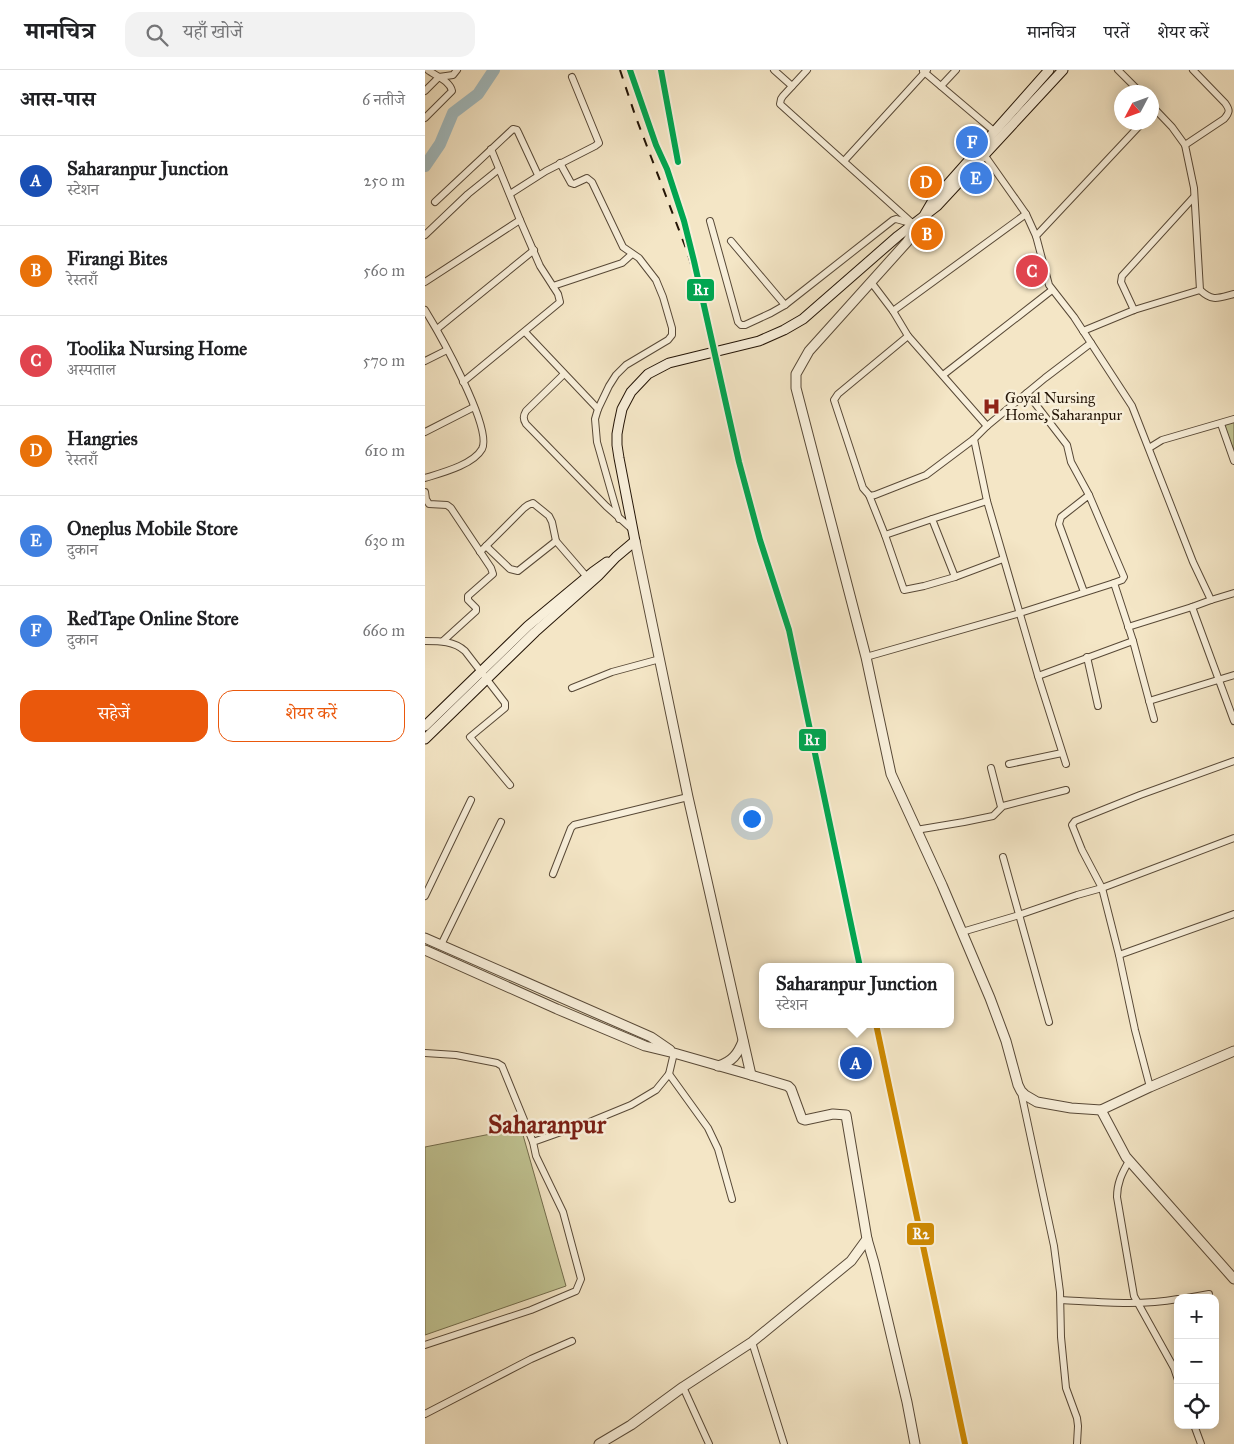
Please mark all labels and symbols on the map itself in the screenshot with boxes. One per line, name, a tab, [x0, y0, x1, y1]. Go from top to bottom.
north arrow	[1114, 85, 1159, 130]
pin: F	[956, 123, 988, 161]
pin: E	[960, 159, 992, 197]
pin: D	[910, 163, 942, 201]
pin: B	[911, 215, 943, 253]
pin: C	[1016, 252, 1048, 290]
line badge: R1	[686, 278, 715, 302]
text: R1	[693, 282, 709, 299]
place label: Goyal Nursing Home, Saharanpur	[1005, 389, 1123, 424]
hospital icon: Goyal Nursing Home, Saharanpur	[981, 397, 1001, 417]
line badge: R1	[798, 728, 827, 752]
text: R1	[804, 732, 820, 749]
your location	[739, 806, 765, 832]
pin: A	[840, 1044, 872, 1082]
district label: Saharanpur	[488, 1109, 607, 1140]
line badge: R2	[906, 1222, 935, 1246]
text: R2	[913, 1226, 930, 1243]

